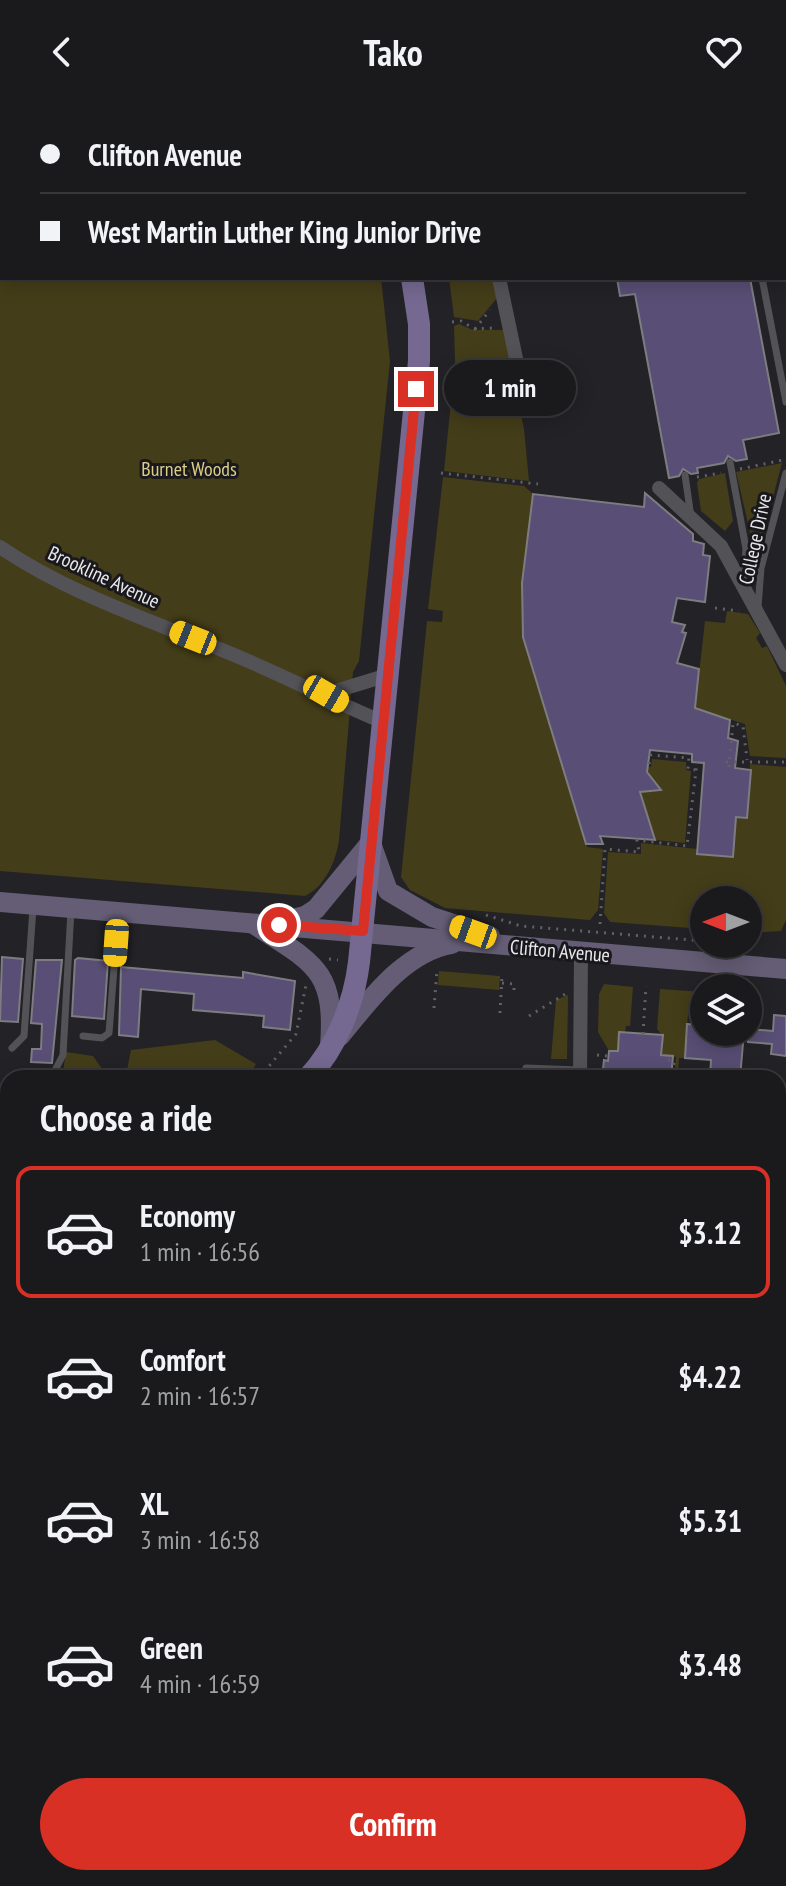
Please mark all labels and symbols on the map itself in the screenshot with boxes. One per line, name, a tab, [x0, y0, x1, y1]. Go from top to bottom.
callout: 1 min	[444, 361, 576, 417]
route end	[398, 371, 434, 407]
park label: Burnet Woods	[141, 456, 237, 482]
street label: College Drive	[733, 491, 777, 587]
street label: Brookline Avenue	[44, 540, 164, 614]
car	[166, 618, 220, 658]
car	[299, 672, 353, 716]
north arrow	[690, 886, 762, 958]
route start	[261, 907, 297, 943]
car	[446, 913, 500, 951]
car	[102, 918, 130, 968]
street label: Clifton Avenue	[509, 934, 611, 968]

